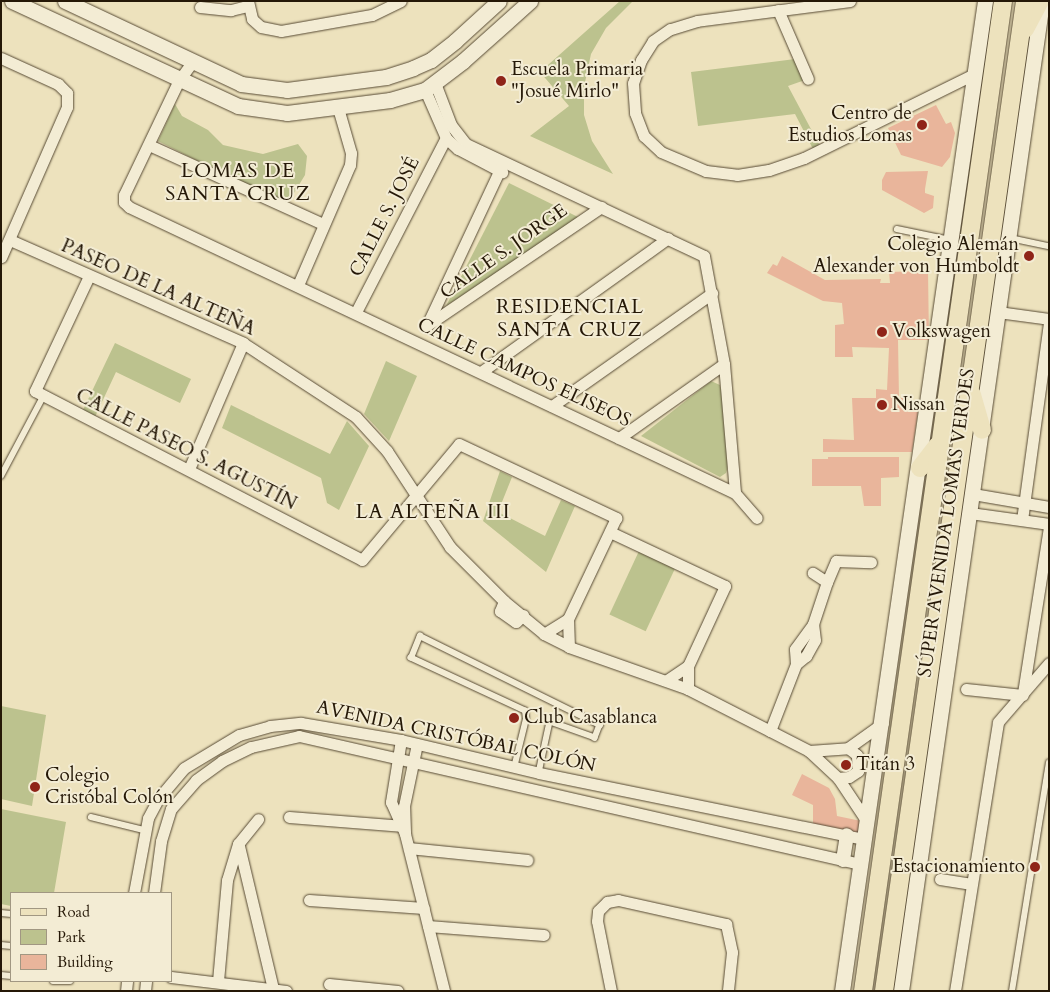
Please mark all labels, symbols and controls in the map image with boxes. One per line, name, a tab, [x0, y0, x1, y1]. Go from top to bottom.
place label: Escuela Primaria "Josué Mirlo"	[511, 59, 643, 103]
marker: Escuela Primaria "Josué Mirlo"	[495, 75, 507, 87]
place label: Centro de Estudios Lomas	[788, 103, 912, 147]
marker: Centro de Estudios Lomas	[916, 119, 928, 131]
street label: CALLE S. JOSÉ	[345, 153, 425, 281]
district label: LOMAS DE SANTA CRUZ	[164, 158, 312, 205]
street label: CALLE S. JORGE	[436, 200, 572, 304]
place label: Colegio Alemán Alexander von Humboldt	[813, 234, 1019, 278]
street label: PASEO DE LA ALTEÑA	[57, 235, 259, 341]
marker: Colegio Alemán Alexander von Humboldt	[1023, 250, 1035, 262]
district label: RESIDENCIAL SANTA CRUZ	[495, 295, 645, 342]
street label: CALLE CAMPOS ELISEOS	[414, 313, 634, 433]
place label: Volkswagen	[892, 321, 991, 343]
marker: Volkswagen	[876, 326, 888, 338]
street label: SÚPER AVENIDA LOMAS VERDES	[914, 367, 980, 679]
street label: CALLE PASEO S. AGUSTÍN	[72, 384, 300, 516]
place label: Nissan	[892, 394, 945, 416]
marker: Nissan	[876, 399, 888, 411]
district label: LA ALTEÑA III	[354, 499, 512, 523]
street label: AVENIDA CRISTÓBAL COLÓN	[314, 696, 598, 778]
place label: Club Casablanca	[524, 707, 657, 729]
marker: Club Casablanca	[508, 712, 520, 724]
place label: Titán 3	[856, 754, 915, 776]
marker: Titán 3	[840, 759, 852, 771]
place label: Colegio Cristóbal Colón	[45, 765, 173, 809]
marker: Colegio Cristóbal Colón	[29, 781, 41, 793]
place label: Estacionamiento	[892, 856, 1025, 878]
marker: Estacionamiento	[1029, 861, 1041, 873]
legend	[10, 892, 172, 982]
text: Road	[57, 902, 90, 922]
text: Park	[57, 927, 86, 947]
text: Building	[57, 952, 113, 972]

